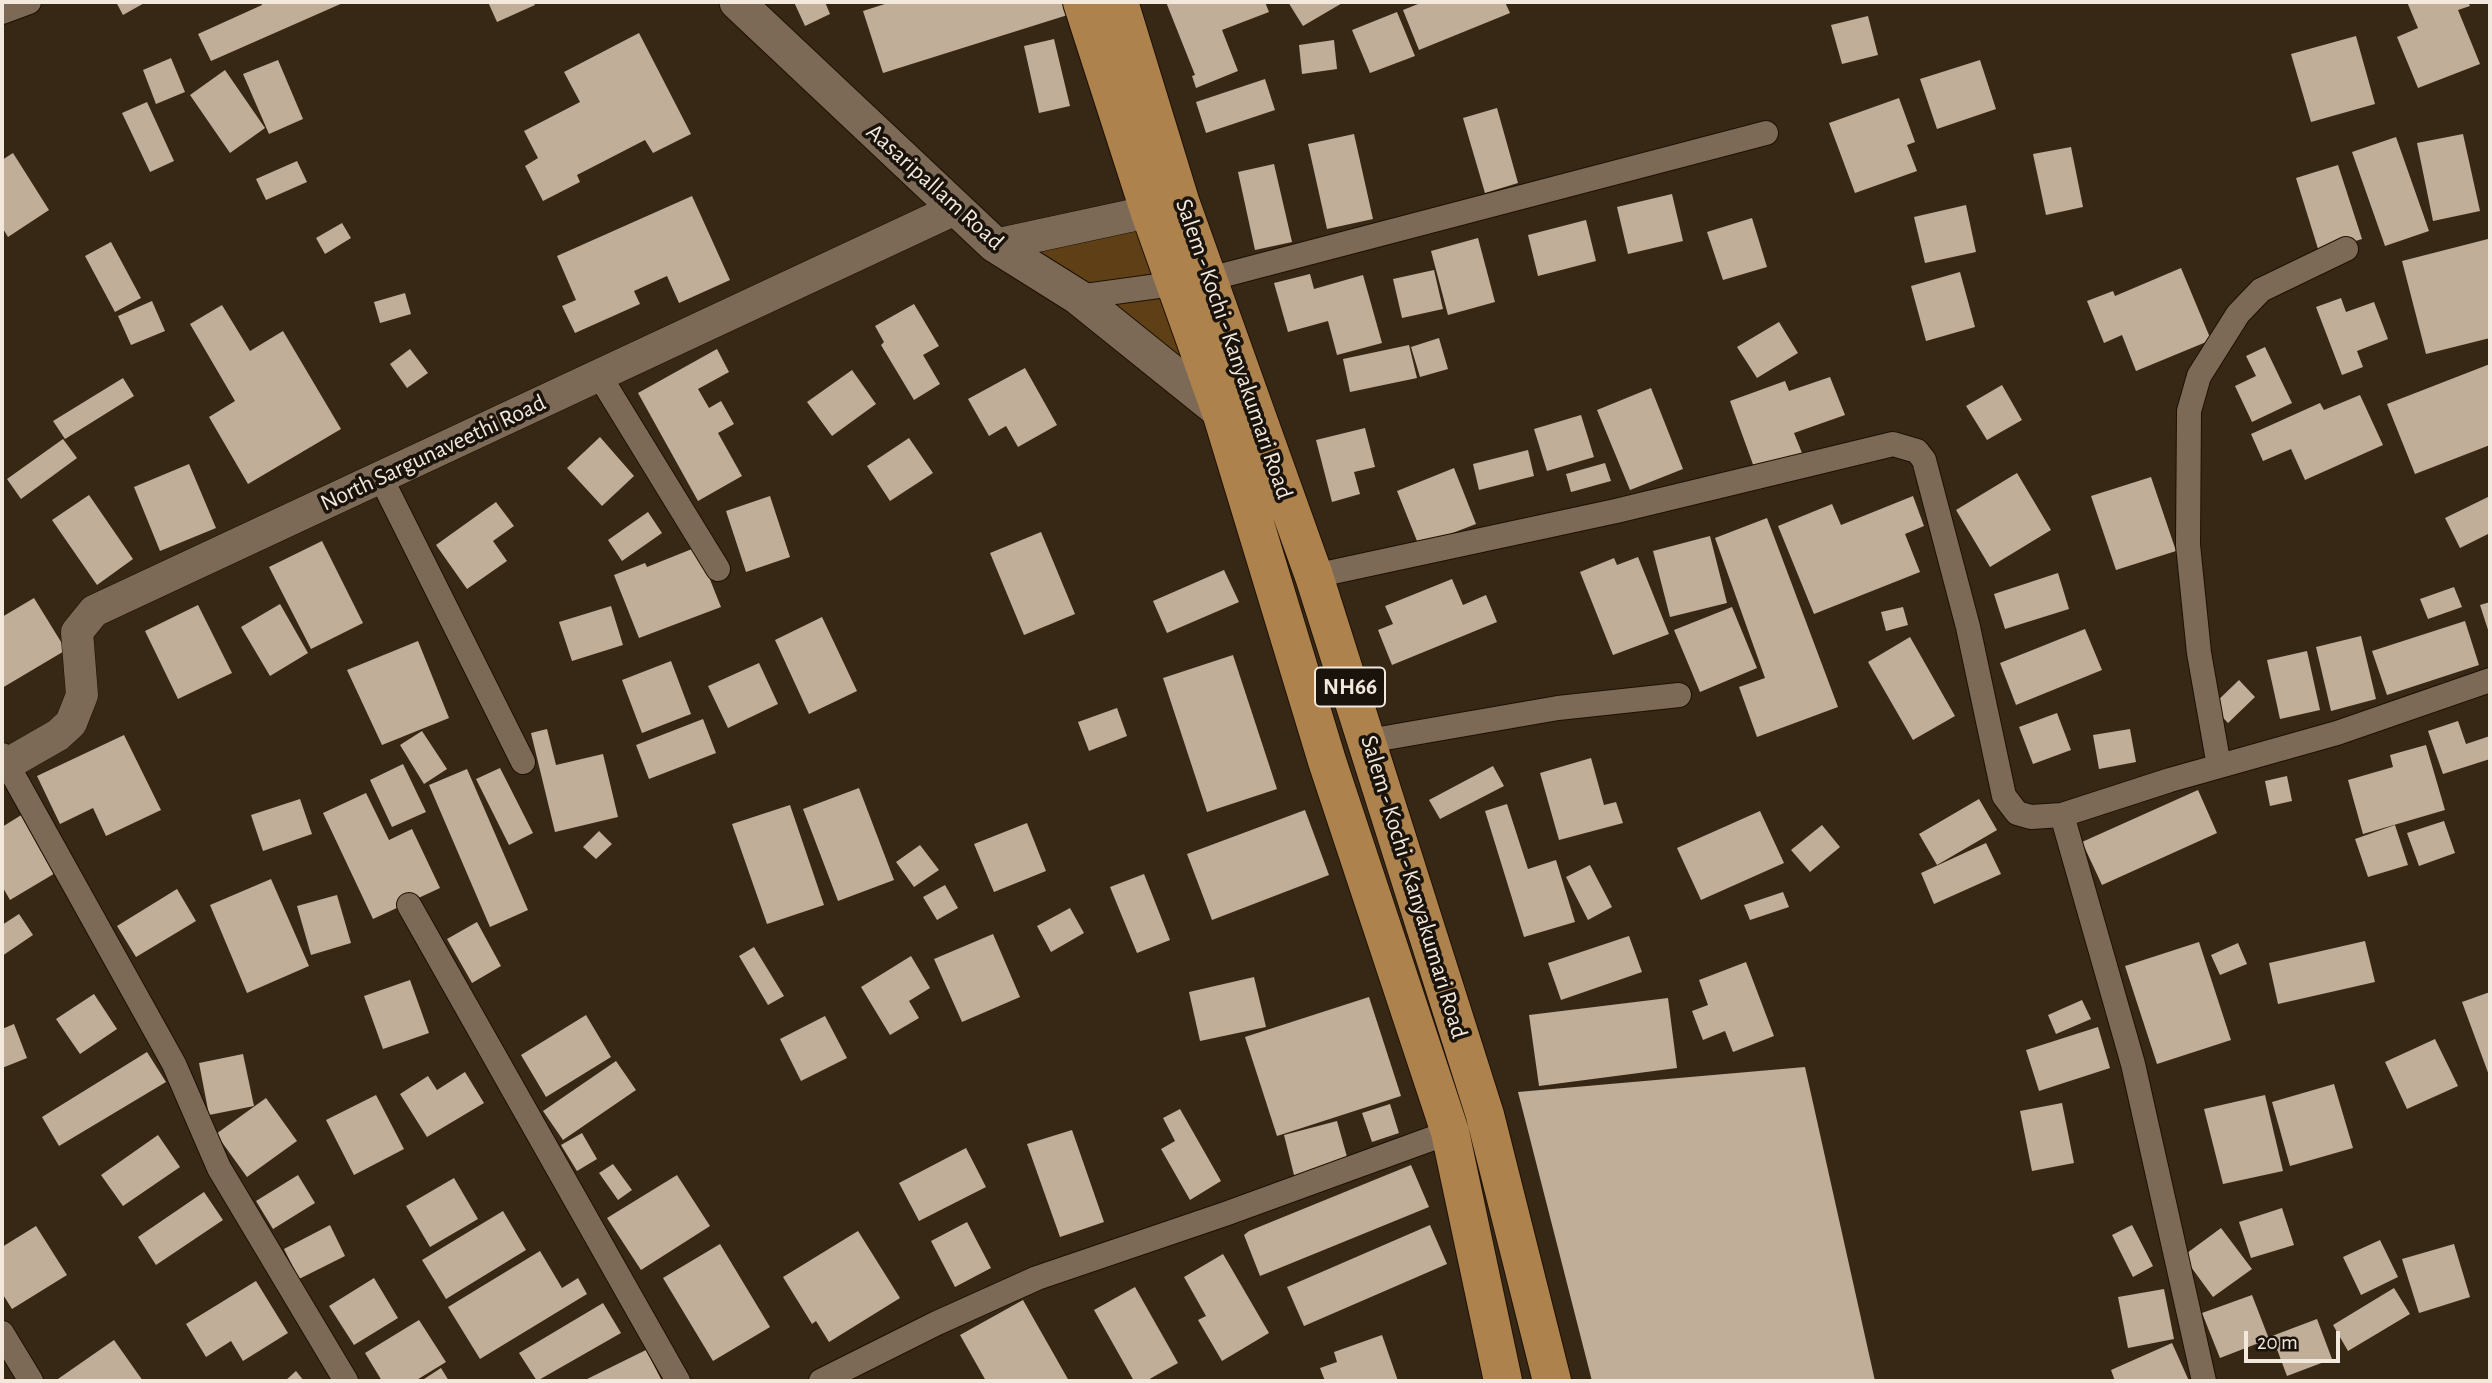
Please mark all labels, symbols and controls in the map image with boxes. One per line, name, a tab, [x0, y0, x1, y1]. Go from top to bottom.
street label: Aasaripallam Road	[860, 118, 1010, 256]
street label: Salem - Kochi - Kanyakumari Road	[1169, 195, 1299, 503]
street label: North Sargunaveethi Road	[316, 388, 550, 518]
road number: NH66	[1315, 667, 1385, 706]
street label: Salem - Kochi - Kanyakumari Road	[1354, 732, 1474, 1042]
scale bar	[2247, 1316, 2343, 1360]
text: 20 m	[2257, 1332, 2298, 1353]

